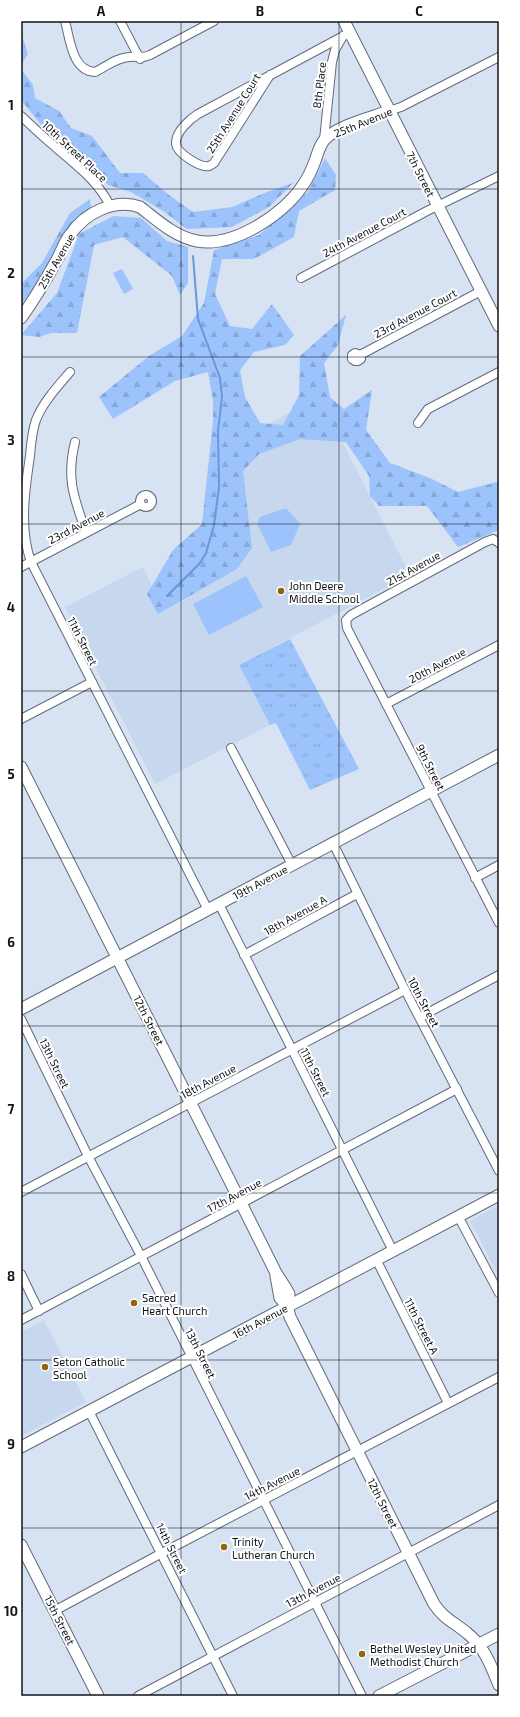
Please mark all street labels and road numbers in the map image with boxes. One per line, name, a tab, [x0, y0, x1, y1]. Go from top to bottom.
street label: 8th Place	[310, 61, 328, 109]
street label: 25th Avenue Court	[203, 71, 263, 155]
street label: 25th Avenue	[332, 104, 394, 140]
street label: 10th Street Place	[40, 118, 110, 184]
street label: 7th Street	[404, 149, 438, 199]
street label: 24th Avenue Court	[320, 205, 408, 259]
street label: 25th Avenue	[35, 231, 77, 291]
street label: 23rd Avenue Court	[371, 286, 459, 340]
street label: 23rd Avenue	[46, 506, 106, 546]
street label: 21st Avenue	[384, 548, 442, 588]
street label: 11th Street	[65, 615, 101, 667]
street label: 20th Avenue	[406, 645, 468, 685]
street label: 9th Street	[414, 742, 448, 792]
street label: 19th Avenue	[230, 862, 290, 902]
street label: 18th Avenue A	[261, 892, 329, 938]
street label: 10th Street	[405, 975, 443, 1029]
street label: 12th Street	[131, 993, 167, 1047]
street label: 13th Street	[37, 1036, 73, 1090]
street label: 11th Street	[298, 1046, 334, 1098]
street label: 18th Avenue	[178, 1061, 238, 1101]
street label: 17th Avenue	[205, 1175, 263, 1215]
street label: 11th Street A	[402, 1296, 442, 1356]
street label: 16th Avenue	[230, 1301, 290, 1341]
street label: 13th Street	[183, 1326, 219, 1380]
street label: 14th Avenue	[242, 1463, 302, 1503]
street label: 12th Street	[365, 1476, 401, 1530]
street label: 14th Street	[154, 1521, 190, 1575]
street label: 13th Avenue	[283, 1570, 343, 1610]
street label: 15th Street	[42, 1593, 78, 1647]

